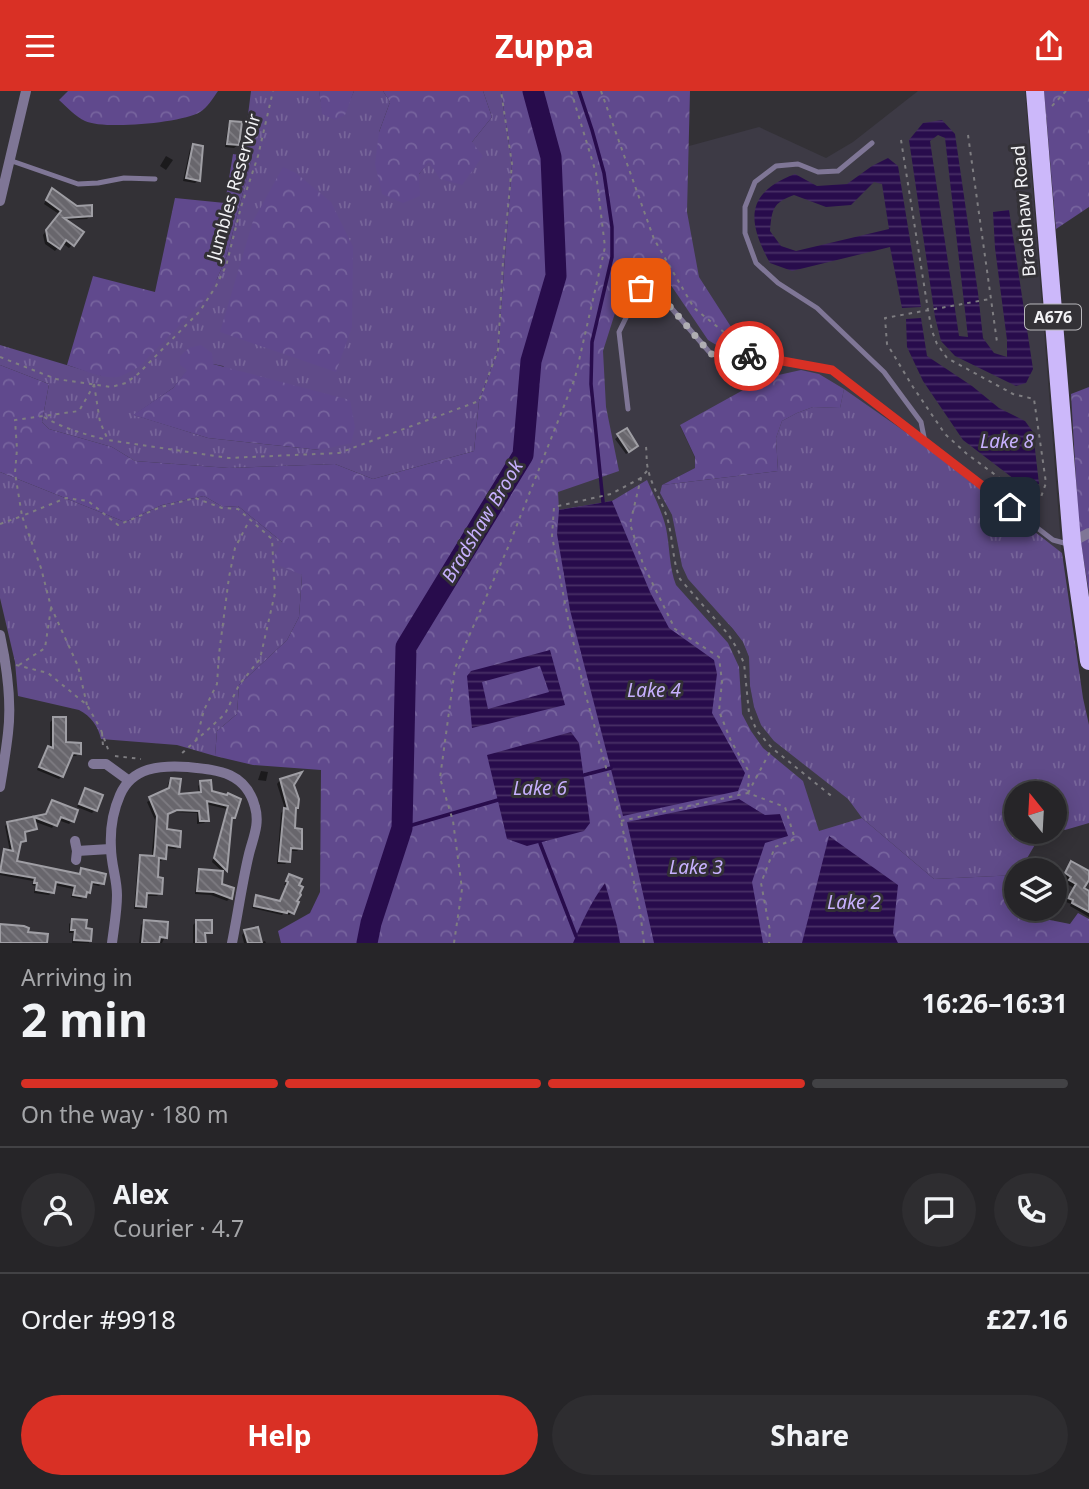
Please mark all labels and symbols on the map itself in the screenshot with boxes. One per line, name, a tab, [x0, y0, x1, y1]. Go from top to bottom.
street label: Jumbles Reservoir	[200, 110, 266, 265]
street label: Bradshaw Road	[1005, 144, 1041, 278]
pin	[611, 258, 671, 318]
road number: A676	[1025, 305, 1081, 329]
courier	[714, 321, 784, 391]
water label: Lake 8	[980, 428, 1034, 454]
water label: Bradshaw Brook	[435, 454, 529, 587]
pin	[980, 477, 1040, 537]
water label: Lake 4	[627, 677, 681, 703]
water label: Lake 6	[513, 775, 567, 801]
north arrow	[1004, 781, 1068, 843]
water label: Lake 3	[669, 854, 723, 880]
water label: Lake 2	[827, 889, 881, 915]

